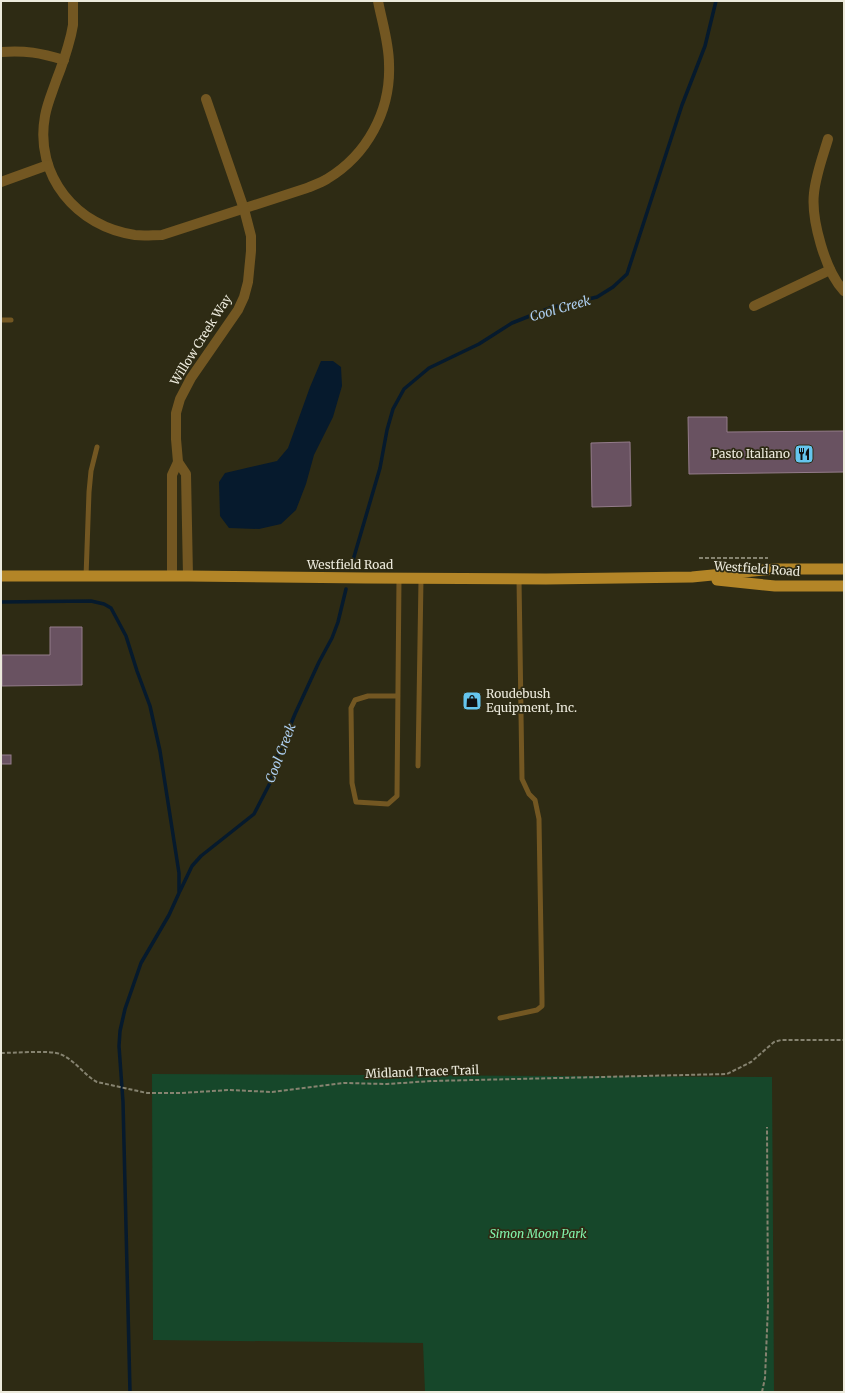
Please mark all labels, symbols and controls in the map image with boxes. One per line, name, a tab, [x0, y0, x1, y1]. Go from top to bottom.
street label: Willow Creek Way	[166, 292, 234, 389]
water label: Cool Creek	[528, 292, 593, 325]
restaurant icon: Pasto Italiano	[793, 443, 815, 465]
place label: Pasto Italiano	[712, 446, 790, 461]
street label: Westfield Road	[306, 557, 393, 572]
street label: Westfield Road	[713, 558, 801, 579]
place label: Roudebush Equipment, Inc.	[486, 686, 577, 715]
shop icon: Roudebush Equipment, Inc.	[461, 690, 483, 712]
water label: Cool Creek	[261, 721, 300, 785]
street label: Midland Trace Trail	[365, 1062, 479, 1081]
park label: Simon Moon Park	[489, 1226, 587, 1241]

